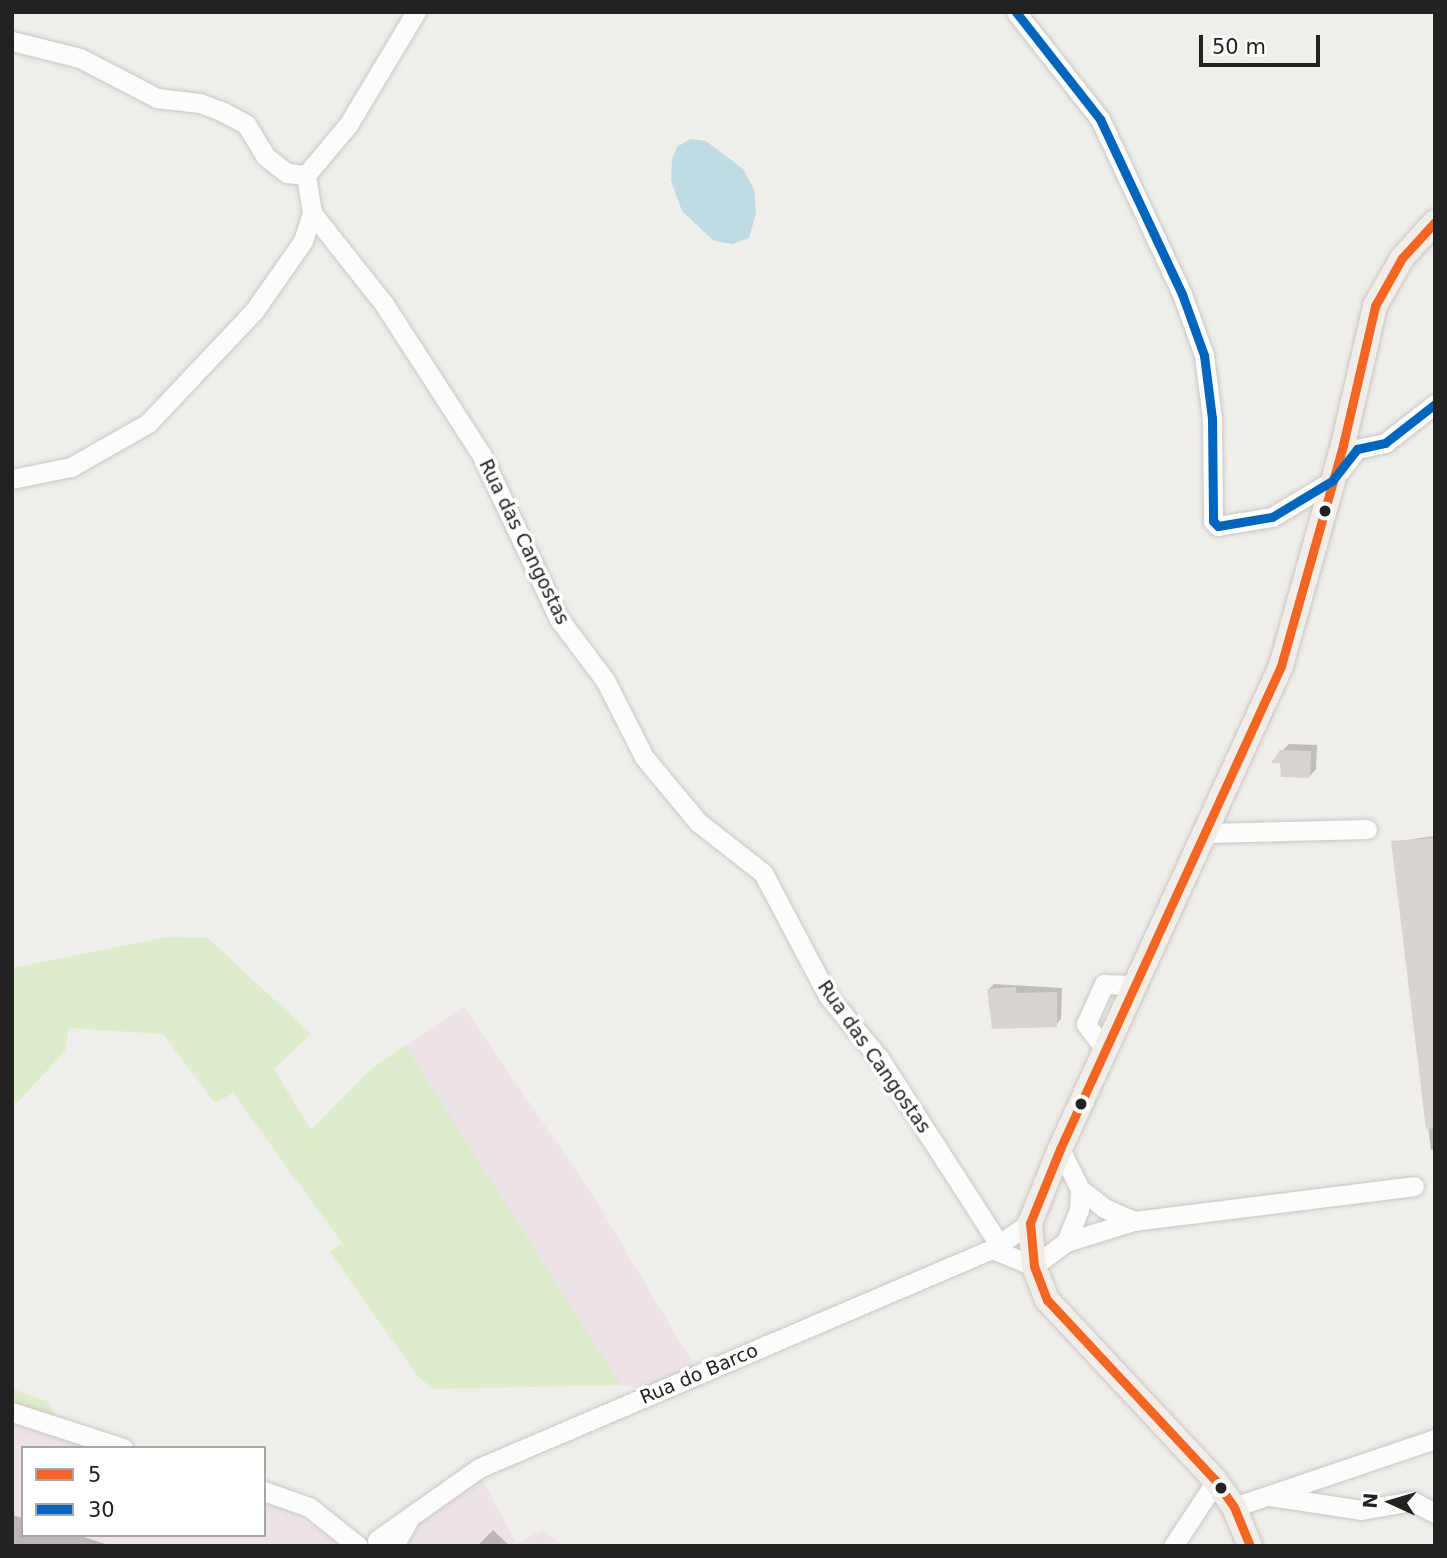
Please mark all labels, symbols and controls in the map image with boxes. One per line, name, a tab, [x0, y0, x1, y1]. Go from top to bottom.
scale bar	[1202, 21, 1323, 65]
text: 50 m	[1212, 35, 1266, 59]
street label: Rua das Cangostas	[474, 456, 574, 628]
unlabelled marker	[1318, 504, 1332, 518]
street label: Rua das Cangostas	[813, 976, 935, 1138]
unlabelled marker	[1074, 1097, 1088, 1111]
street label: Rua do Barco	[637, 1339, 761, 1409]
legend	[21, 1446, 266, 1537]
text: 5	[88, 1463, 101, 1487]
north arrow	[1356, 1467, 1426, 1537]
unlabelled marker	[1214, 1481, 1228, 1495]
text: N	[1359, 1492, 1382, 1509]
text: 30	[88, 1498, 115, 1522]

